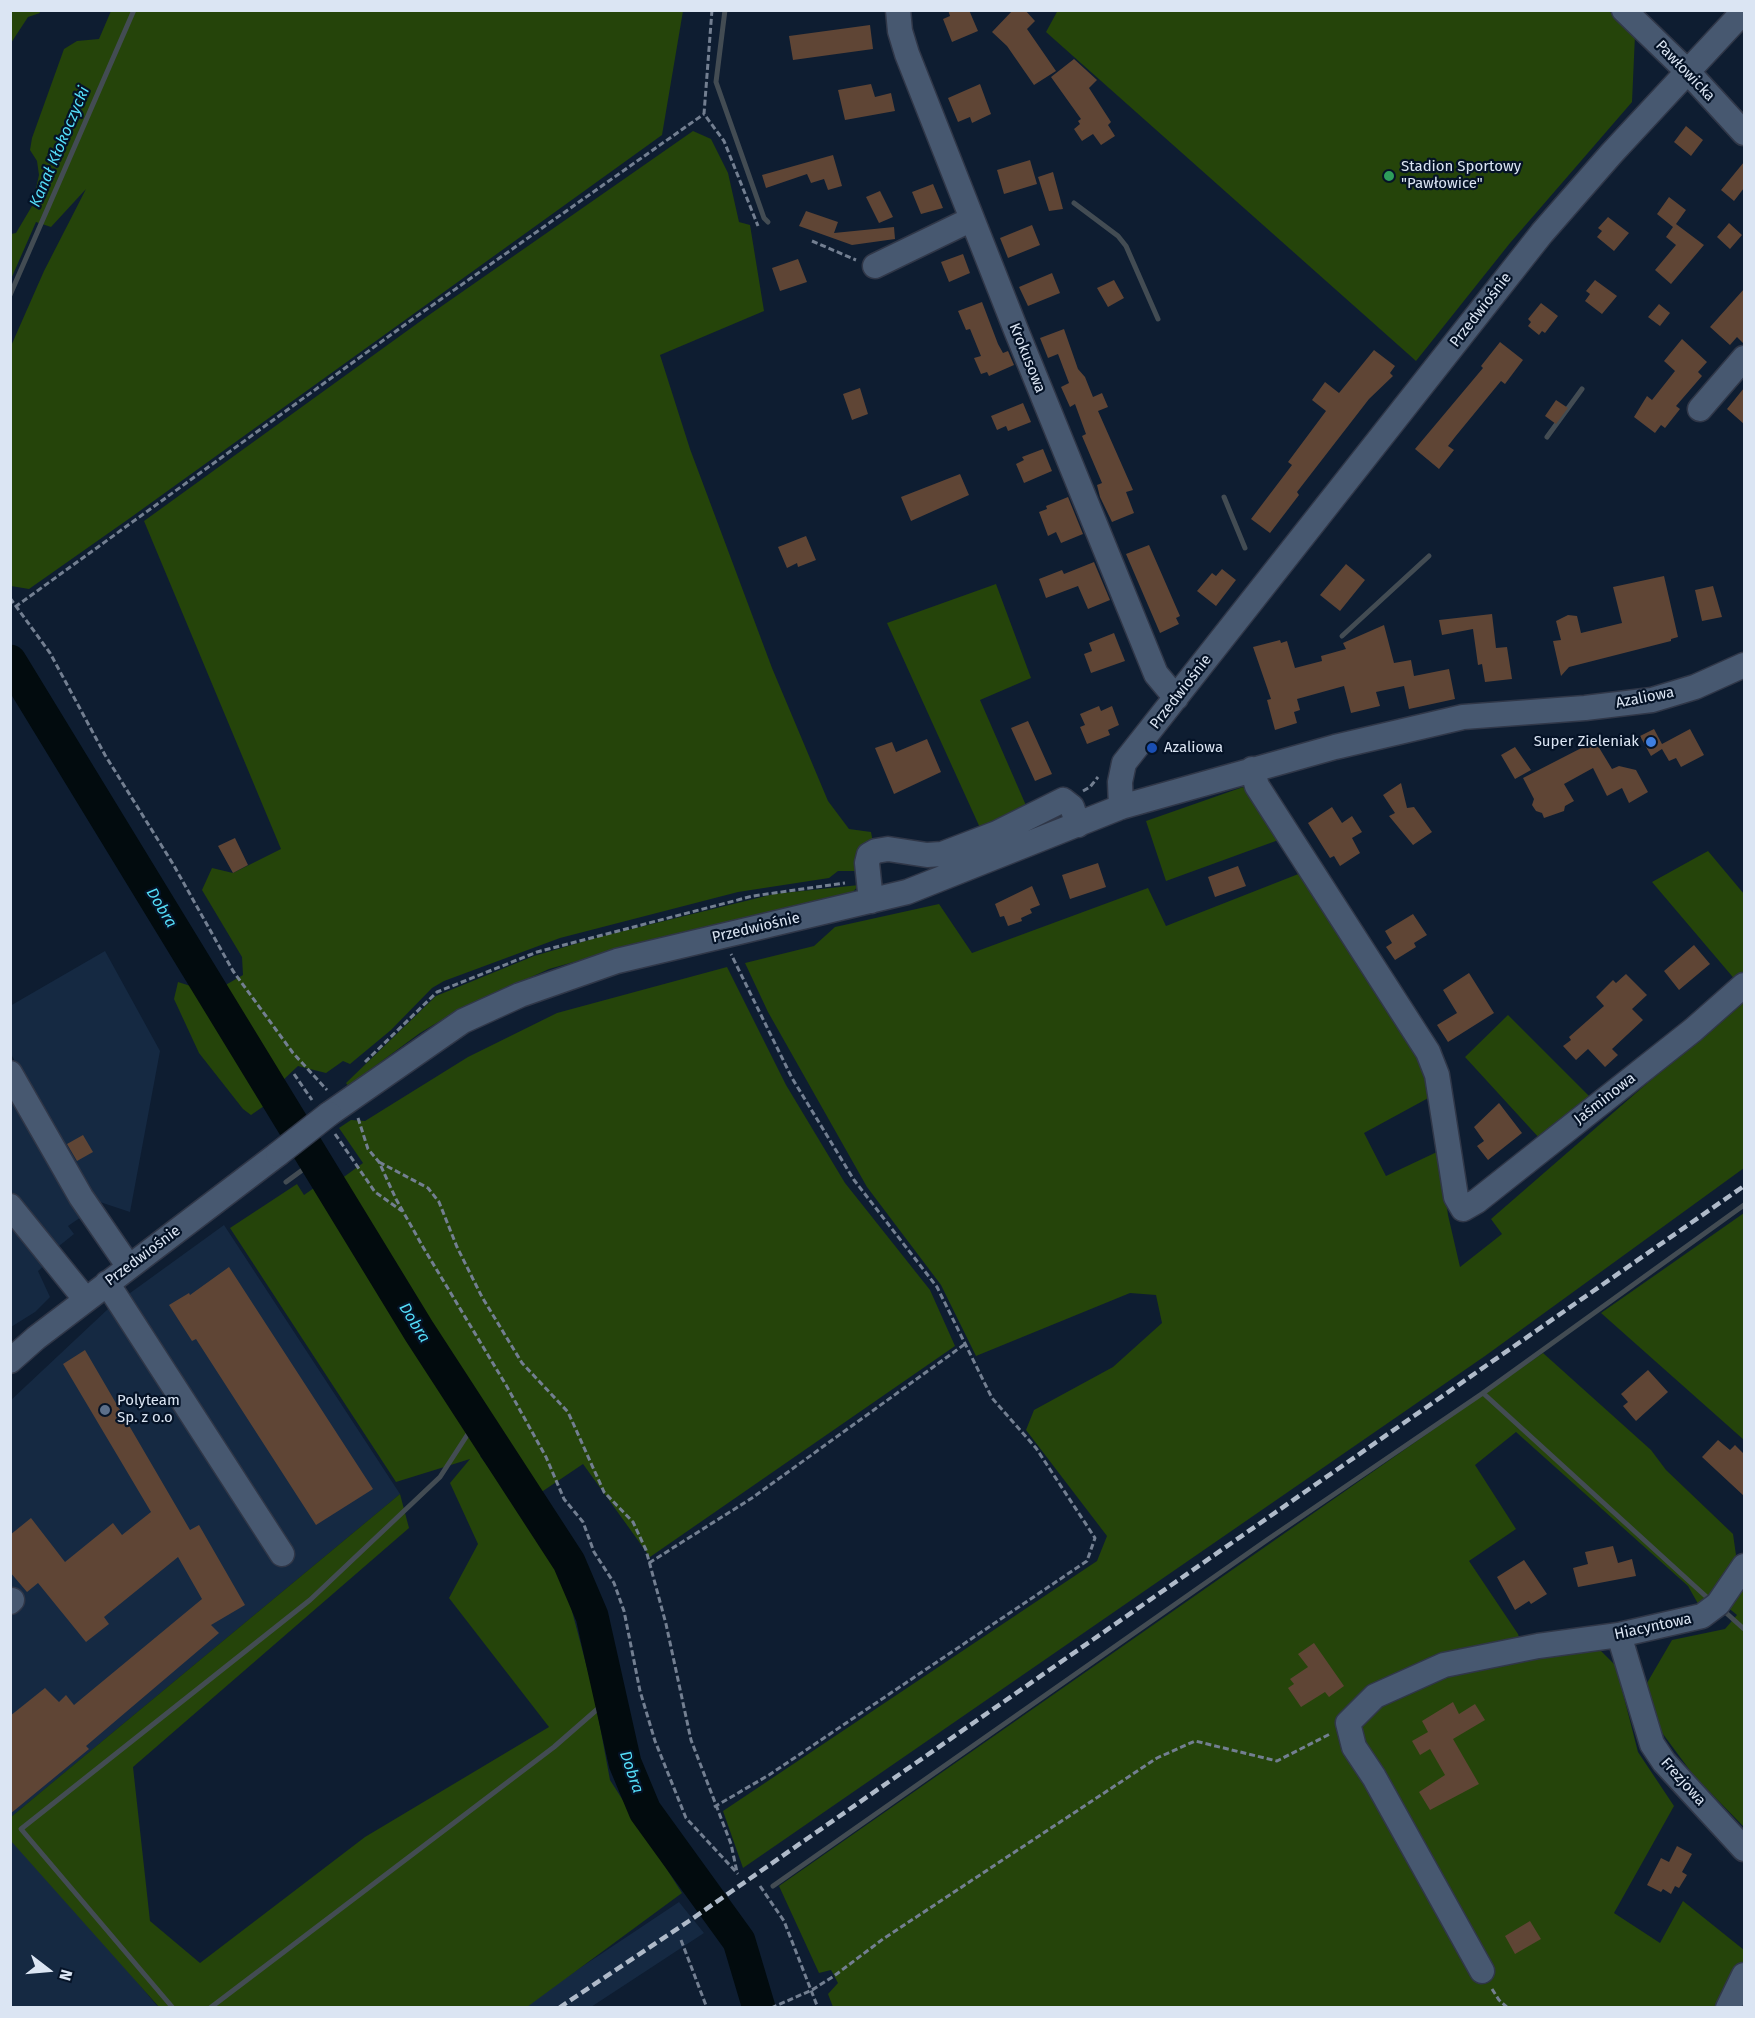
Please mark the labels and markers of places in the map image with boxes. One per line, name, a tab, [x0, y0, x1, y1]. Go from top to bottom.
place label: Stadion Sportowy "Pawłowice"	[1401, 158, 1521, 193]
marker: Stadion Sportowy "Pawłowice"	[1382, 169, 1396, 183]
place label: Super Zieleniak	[1534, 733, 1639, 751]
marker: Super Zieleniak	[1644, 735, 1658, 749]
place label: Azaliowa	[1164, 739, 1223, 757]
marker: Azaliowa	[1145, 741, 1159, 755]
place label: Polyteam Sp. z o.o	[117, 1392, 180, 1427]
marker: Polyteam Sp. z o.o	[98, 1403, 112, 1417]

